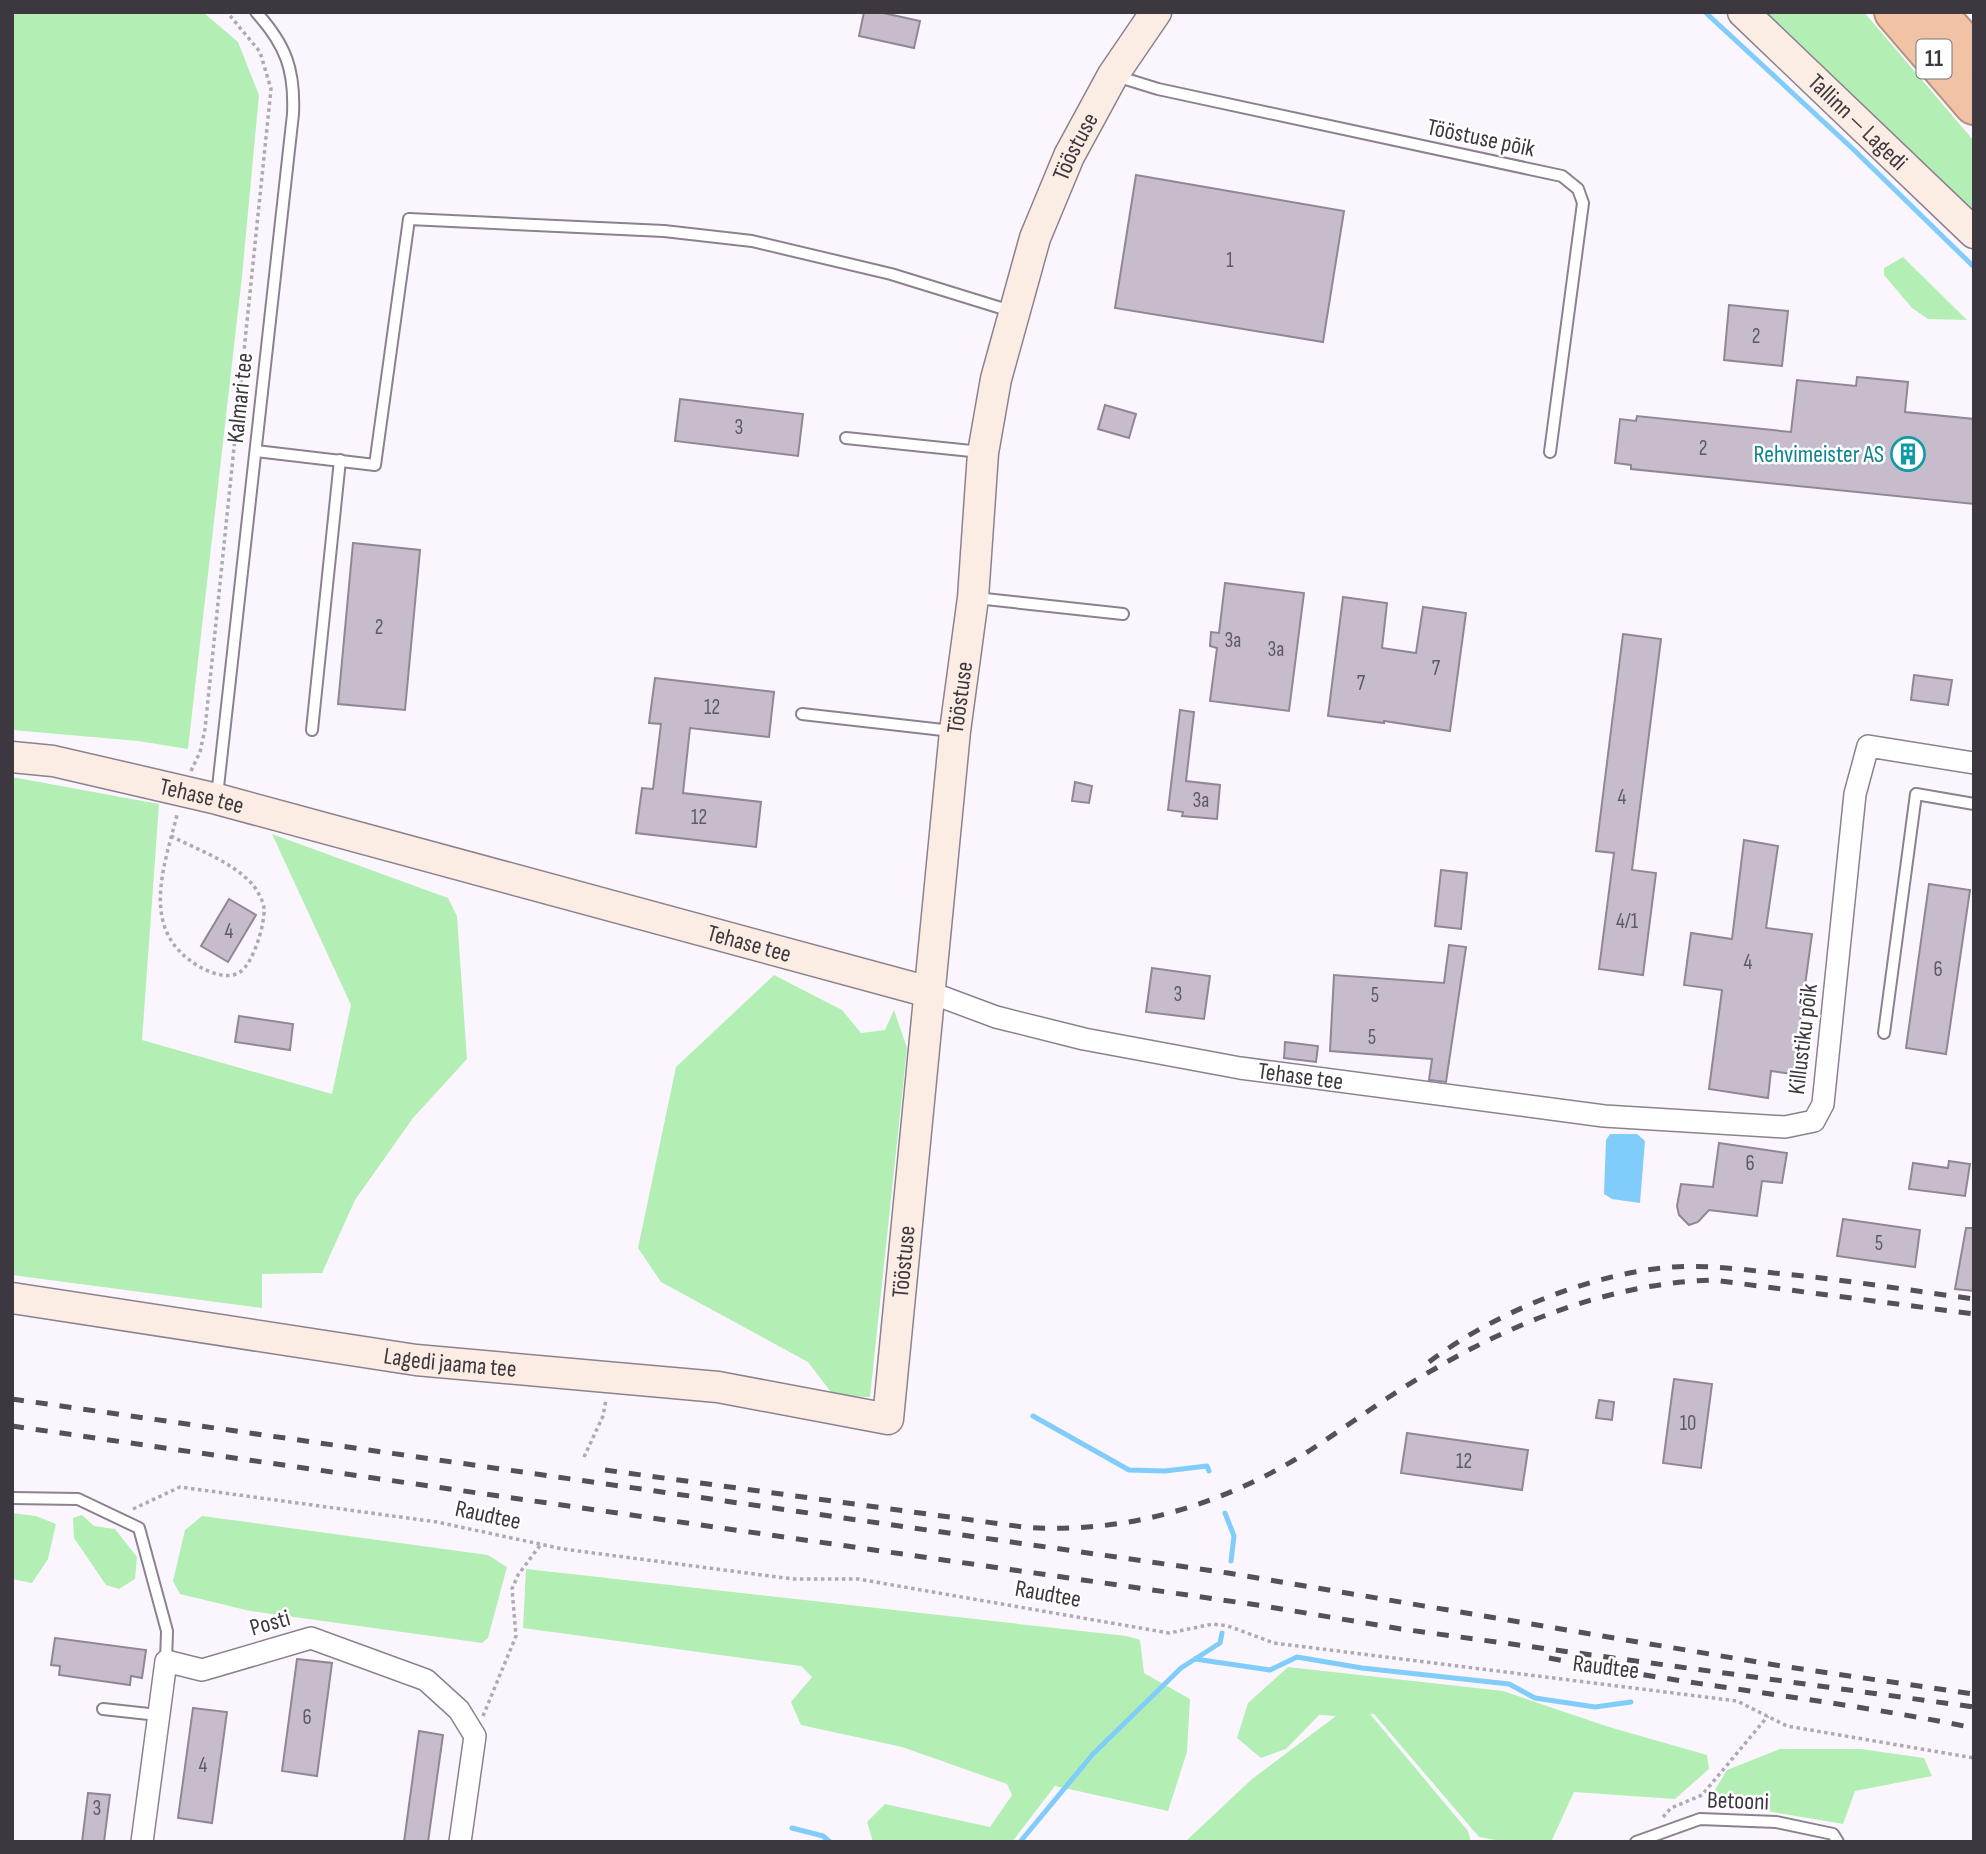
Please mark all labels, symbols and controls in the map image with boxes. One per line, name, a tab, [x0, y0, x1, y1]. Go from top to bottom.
road number: 11	[1916, 40, 1952, 78]
street label: Tallinn — Lagedi	[1802, 67, 1914, 176]
street label: Tööstuse	[1046, 108, 1104, 185]
street label: Tööstuse põik	[1424, 112, 1538, 164]
house number: 1	[1226, 248, 1234, 273]
house number: 2	[1752, 324, 1760, 349]
street label: Kalmari tee	[221, 351, 259, 445]
house number: 3	[735, 415, 743, 440]
building icon: Rehvimeister AS	[1889, 435, 1927, 473]
house number: 2	[1699, 436, 1707, 461]
place label: Rehvimeister AS	[1753, 440, 1884, 469]
house number: 2	[375, 615, 383, 640]
house number: 3a	[1225, 628, 1241, 653]
house number: 3a	[1268, 637, 1284, 662]
house number: 7	[1432, 656, 1441, 681]
street label: Tööstuse	[940, 660, 979, 735]
house number: 7	[1357, 671, 1366, 696]
house number: 12	[704, 695, 720, 720]
street label: Tehase tee	[157, 772, 247, 820]
house number: 4	[1618, 785, 1627, 810]
house number: 3a	[1193, 788, 1209, 813]
house number: 12	[691, 805, 707, 830]
house number: 4/1	[1616, 909, 1639, 934]
street label: Tehase tee	[704, 918, 794, 968]
house number: 4	[225, 919, 234, 944]
house number: 4	[1744, 950, 1753, 975]
house number: 6	[1933, 957, 1943, 982]
house number: 3	[1174, 982, 1182, 1007]
street label: Killustiku põik	[1782, 982, 1824, 1096]
house number: 5	[1371, 983, 1379, 1008]
house number: 5	[1368, 1025, 1376, 1050]
street label: Tehase tee	[1256, 1056, 1345, 1096]
house number: 6	[1745, 1151, 1755, 1176]
street label: Tööstuse	[885, 1224, 921, 1299]
house number: 5	[1875, 1231, 1883, 1256]
street label: Lagedi jaama tee	[382, 1341, 518, 1383]
house number: 10	[1680, 1411, 1696, 1436]
house number: 12	[1456, 1449, 1472, 1474]
street label: Raudtee	[452, 1494, 524, 1536]
street label: Raudtee	[1013, 1574, 1083, 1614]
street label: Posti	[247, 1603, 293, 1643]
street label: Raudtee	[1571, 1649, 1641, 1685]
house number: 6	[302, 1705, 312, 1730]
house number: 4	[199, 1753, 208, 1778]
street label: Betooni	[1706, 1785, 1770, 1817]
house number: 3	[93, 1796, 101, 1821]

